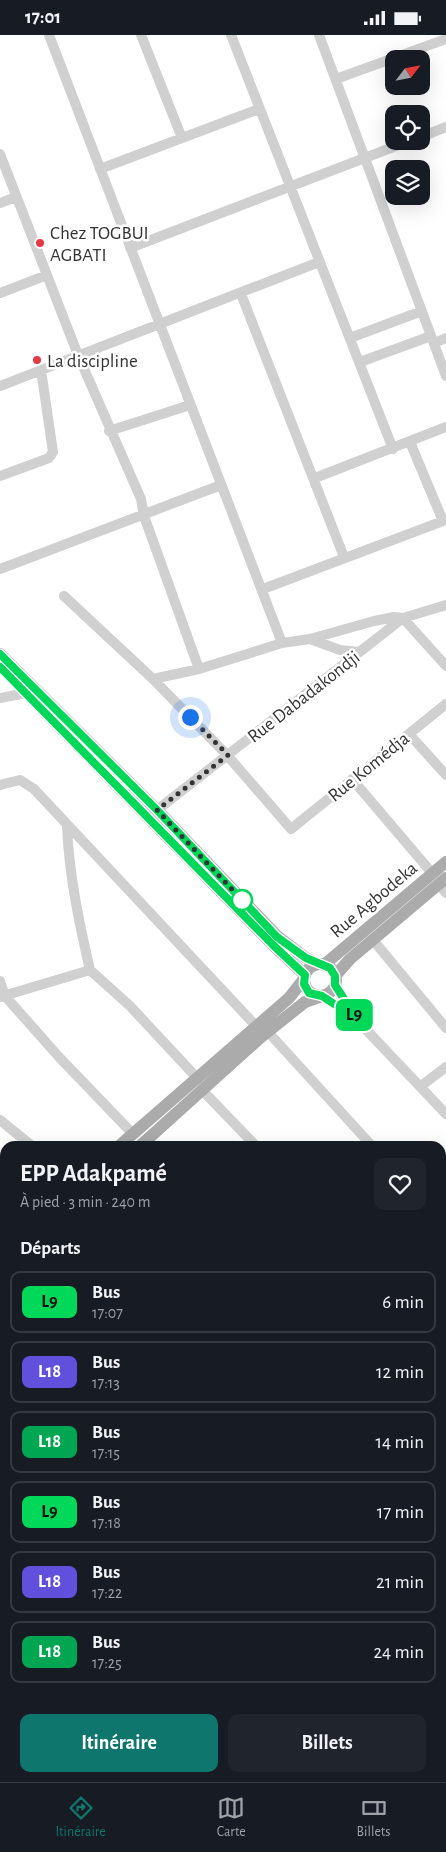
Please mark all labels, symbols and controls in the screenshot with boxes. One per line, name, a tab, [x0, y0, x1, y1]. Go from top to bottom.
text: 17:01	[25, 8, 61, 27]
north arrow	[385, 50, 430, 95]
map controls	[385, 50, 430, 205]
button: locate	[385, 105, 430, 150]
button: layers	[385, 160, 430, 205]
place label: Chez TOGBUI AGBATI	[50, 224, 149, 265]
marker: Chez TOGBUI AGBATI	[34, 237, 46, 249]
place label: La discipline	[47, 352, 138, 371]
marker: La discipline	[31, 354, 43, 366]
street label: Rue Dabadakondji	[244, 648, 364, 747]
your location	[178, 705, 203, 730]
street label: Rue Komédja	[325, 729, 413, 806]
street label: Rue Agbodeka	[327, 858, 421, 942]
unlabelled marker	[231, 889, 253, 911]
line badge: L9	[332, 999, 376, 1031]
text: L9	[346, 1006, 362, 1024]
button: heart	[374, 1158, 426, 1210]
text: EPP Adakpamé	[20, 1162, 167, 1186]
text: À pied · 3 min · 240 m	[20, 1194, 150, 1210]
text: Départs	[20, 1239, 81, 1258]
text: Bus	[92, 1283, 120, 1302]
text: L9	[41, 1293, 58, 1311]
text: 6 min	[382, 1293, 424, 1312]
text: 17:07	[92, 1305, 123, 1321]
text: Bus	[92, 1353, 120, 1372]
text: L18	[38, 1363, 61, 1381]
text: 12 min	[376, 1363, 424, 1382]
text: 17:13	[92, 1375, 120, 1391]
text: Bus	[92, 1423, 120, 1442]
text: L18	[38, 1433, 61, 1451]
text: 14 min	[376, 1433, 424, 1452]
text: 17:15	[92, 1445, 120, 1461]
text: Bus	[92, 1493, 120, 1512]
text: L9	[41, 1503, 58, 1521]
text: 17 min	[377, 1503, 424, 1522]
text: 17:18	[92, 1515, 121, 1531]
text: Bus	[92, 1563, 120, 1582]
text: L18	[38, 1573, 61, 1591]
text: 21 min	[376, 1573, 424, 1592]
text: 17:22	[92, 1585, 122, 1601]
text: Bus	[92, 1633, 120, 1652]
text: L18	[38, 1643, 61, 1661]
text: 24 min	[373, 1643, 424, 1662]
text: 17:25	[92, 1655, 122, 1671]
button: Itinéraire	[20, 1714, 218, 1772]
button: Billets	[228, 1714, 426, 1772]
tab: Itinéraire	[55, 1794, 106, 1841]
tab: Carte	[217, 1794, 246, 1841]
tab: Billets	[357, 1794, 391, 1841]

